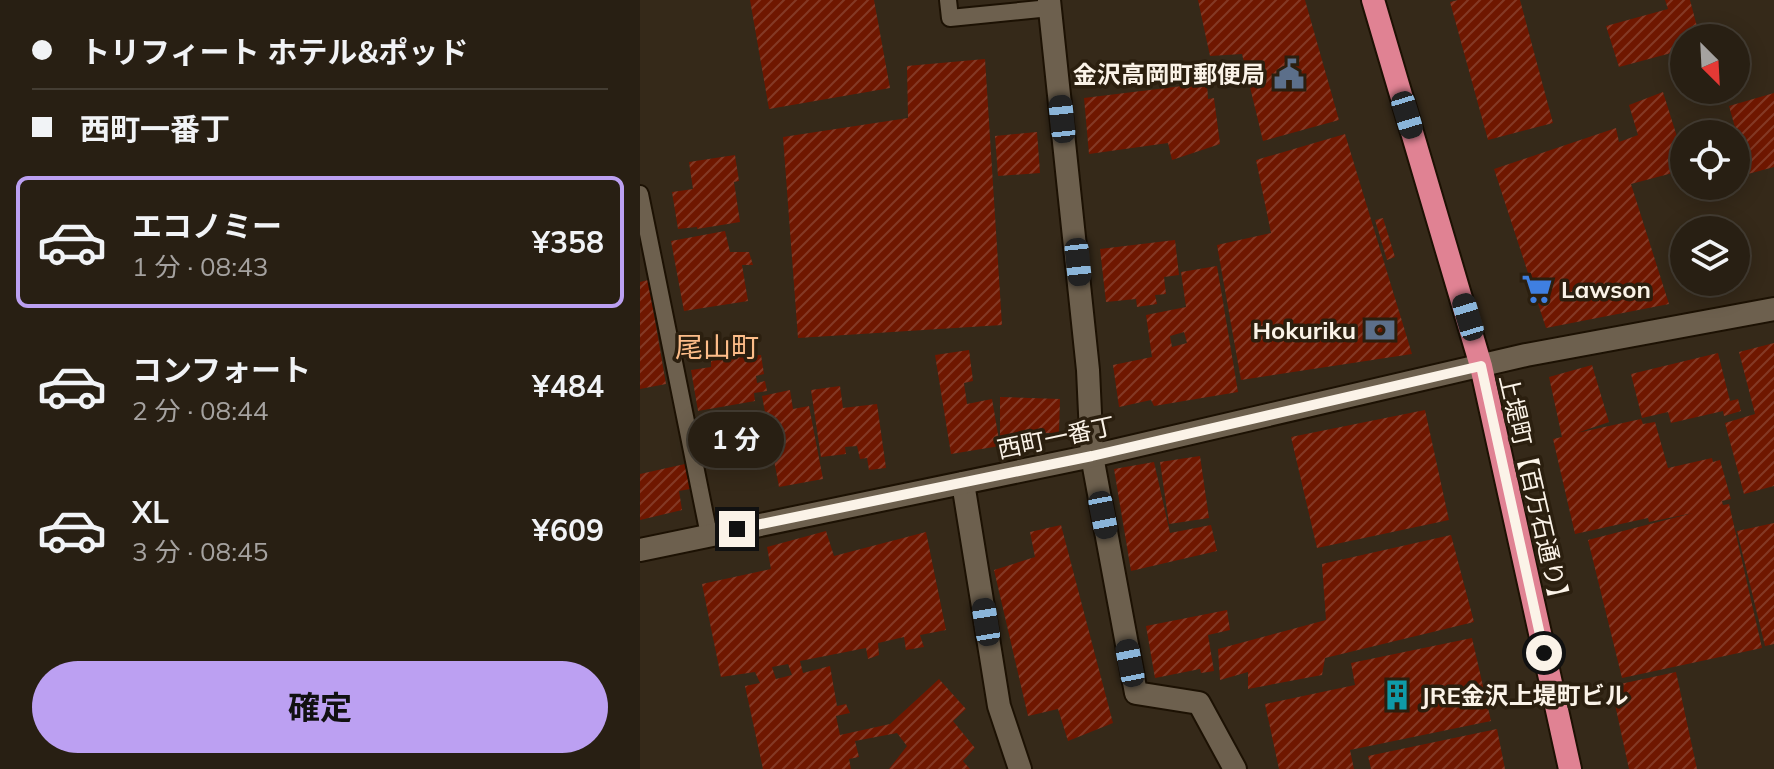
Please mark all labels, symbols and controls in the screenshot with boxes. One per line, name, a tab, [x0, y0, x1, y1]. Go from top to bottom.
north arrow	[1670, 24, 1750, 104]
map controls	[1670, 24, 1750, 296]
text: トリフィート ホテル&ポッド	[80, 33, 468, 71]
public building icon: 金沢高岡町郵便局	[1272, 57, 1306, 91]
place label: 金沢高岡町郵便局	[1073, 59, 1265, 89]
car	[1389, 89, 1425, 141]
car	[1048, 94, 1076, 144]
text: 西町一番丁	[80, 110, 230, 148]
button: locate	[1670, 120, 1750, 200]
icon: car	[36, 206, 108, 278]
text: エコノミー	[132, 207, 282, 245]
button: layers	[1670, 216, 1750, 296]
text: ¥358	[532, 223, 604, 261]
car	[1064, 237, 1092, 287]
text: 1 分 · 08:43	[132, 250, 268, 283]
supermarket icon: Lawson	[1520, 272, 1554, 306]
place label: Lawson	[1561, 274, 1651, 304]
car	[1450, 291, 1486, 343]
bank icon: Hokuriku	[1363, 313, 1397, 347]
place label: Hokuriku	[1252, 315, 1356, 345]
district label: 尾山町	[675, 329, 759, 364]
icon: car	[36, 350, 108, 422]
text: コンフォート	[132, 351, 311, 389]
text: ¥484	[532, 367, 604, 405]
street label: 上堤町【百万石通り】	[1493, 372, 1577, 612]
text: 2 分 · 08:44	[132, 394, 268, 427]
street label: 西町一番丁	[994, 410, 1118, 464]
callout: 1 分	[689, 413, 785, 469]
text: 1 分	[712, 423, 760, 456]
car	[1087, 489, 1119, 541]
text: XL	[132, 493, 169, 531]
icon: car	[36, 494, 108, 566]
text: ¥609	[532, 511, 604, 549]
route end	[719, 511, 755, 547]
text: 3 分 · 08:45	[132, 535, 268, 568]
car	[970, 596, 1002, 648]
route start	[1526, 635, 1562, 671]
car	[1114, 637, 1146, 689]
button: 確定	[32, 661, 608, 753]
building icon: JRE金沢上堤町ビル	[1380, 678, 1414, 712]
place label: JRE金沢上堤町ビル	[1421, 680, 1629, 710]

